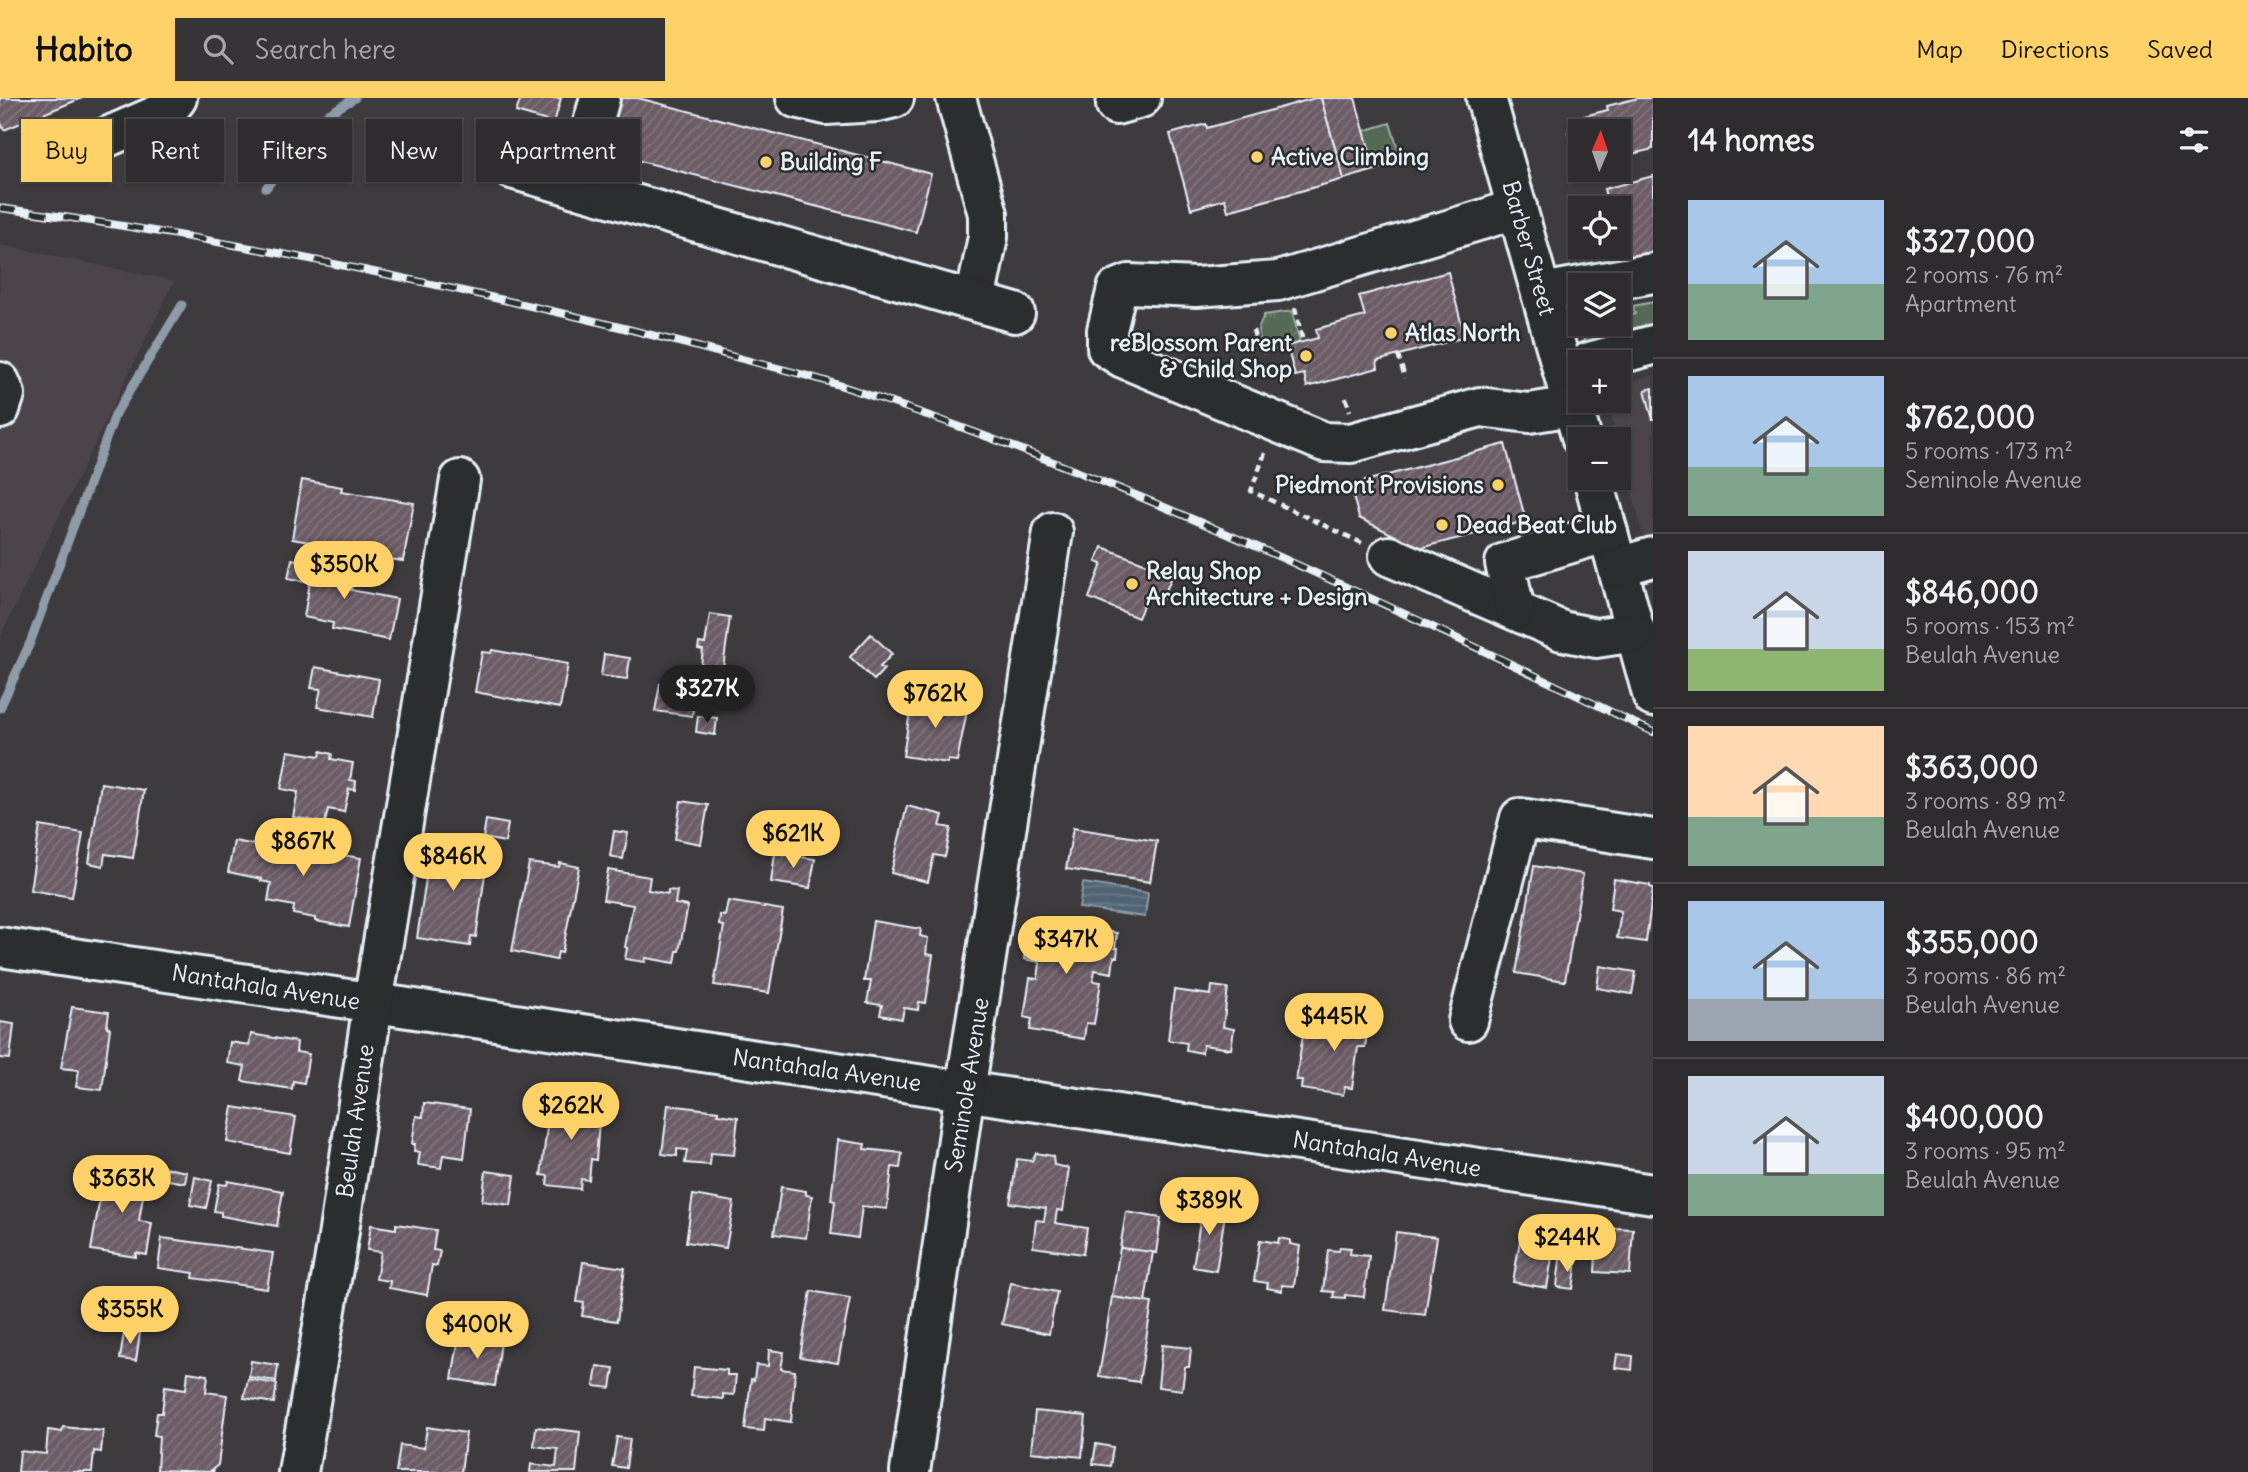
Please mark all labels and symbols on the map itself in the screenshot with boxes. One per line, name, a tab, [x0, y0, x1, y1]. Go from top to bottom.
north arrow	[1568, 119, 1631, 182]
place label: Active Climbing	[1271, 142, 1429, 171]
place label: Building F	[780, 147, 882, 176]
marker: Active Climbing	[1249, 149, 1265, 165]
marker: Building F	[758, 154, 774, 170]
street label: Barber Street	[1496, 177, 1563, 319]
place label: Atlas North	[1405, 318, 1521, 347]
marker: Atlas North	[1383, 325, 1399, 341]
place label: reBlossom Parent & Child Shop	[1110, 328, 1292, 383]
marker: reBlossom Parent & Child Shop	[1298, 348, 1314, 364]
place label: Piedmont Provisions	[1275, 470, 1484, 499]
marker: Piedmont Provisions	[1490, 477, 1506, 493]
place label: Dead Beat Club	[1456, 510, 1617, 539]
marker: Dead Beat Club	[1434, 517, 1450, 533]
pin: $350K	[295, 542, 393, 601]
place label: Relay Shop Architecture + Design	[1146, 556, 1368, 611]
marker: Relay Shop Architecture + Design	[1124, 576, 1140, 592]
pin: $327K	[658, 666, 756, 725]
pin: $762K	[886, 670, 984, 730]
pin: $621K	[744, 810, 842, 870]
pin: $867K	[254, 818, 352, 878]
pin: $846K	[404, 834, 502, 893]
pin: $347K	[1017, 916, 1115, 976]
street label: Nantahala Avenue	[170, 957, 362, 1016]
pin: $445K	[1285, 993, 1383, 1053]
street label: Seminole Avenue	[938, 995, 995, 1175]
street label: Beulah Avenue	[329, 1042, 380, 1200]
street label: Nantahala Avenue	[731, 1042, 923, 1097]
pin: $262K	[522, 1082, 620, 1142]
street label: Nantahala Avenue	[1291, 1124, 1483, 1183]
pin: $363K	[73, 1156, 171, 1215]
pin: $389K	[1160, 1178, 1258, 1237]
pin: $244K	[1518, 1214, 1616, 1274]
pin: $355K	[81, 1286, 179, 1346]
pin: $400K	[428, 1302, 526, 1361]

